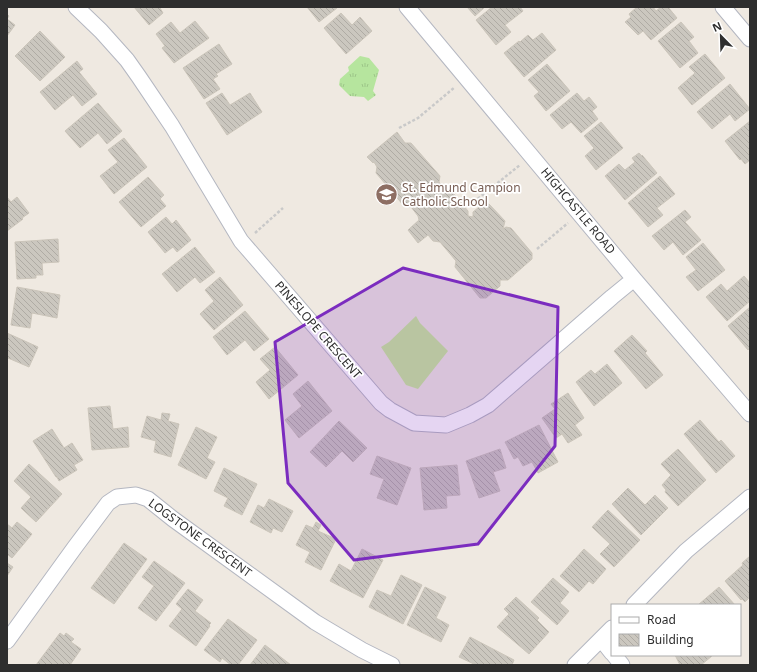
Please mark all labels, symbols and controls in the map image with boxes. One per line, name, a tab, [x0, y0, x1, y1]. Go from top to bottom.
north arrow	[701, 16, 741, 56]
text: N	[710, 18, 724, 35]
street label: HIGHCASTLE ROAD	[537, 164, 620, 258]
place label: St. Edmund Campion Catholic School	[402, 179, 521, 210]
school or university icon: St. Edmund Campion Catholic School	[373, 182, 399, 208]
street label: PINESLOPE CRESCENT	[271, 277, 366, 382]
street label: LOGSTONE CRESCENT	[145, 494, 256, 581]
legend	[611, 604, 741, 656]
text: Road	[647, 611, 676, 628]
text: Building	[647, 631, 694, 648]

